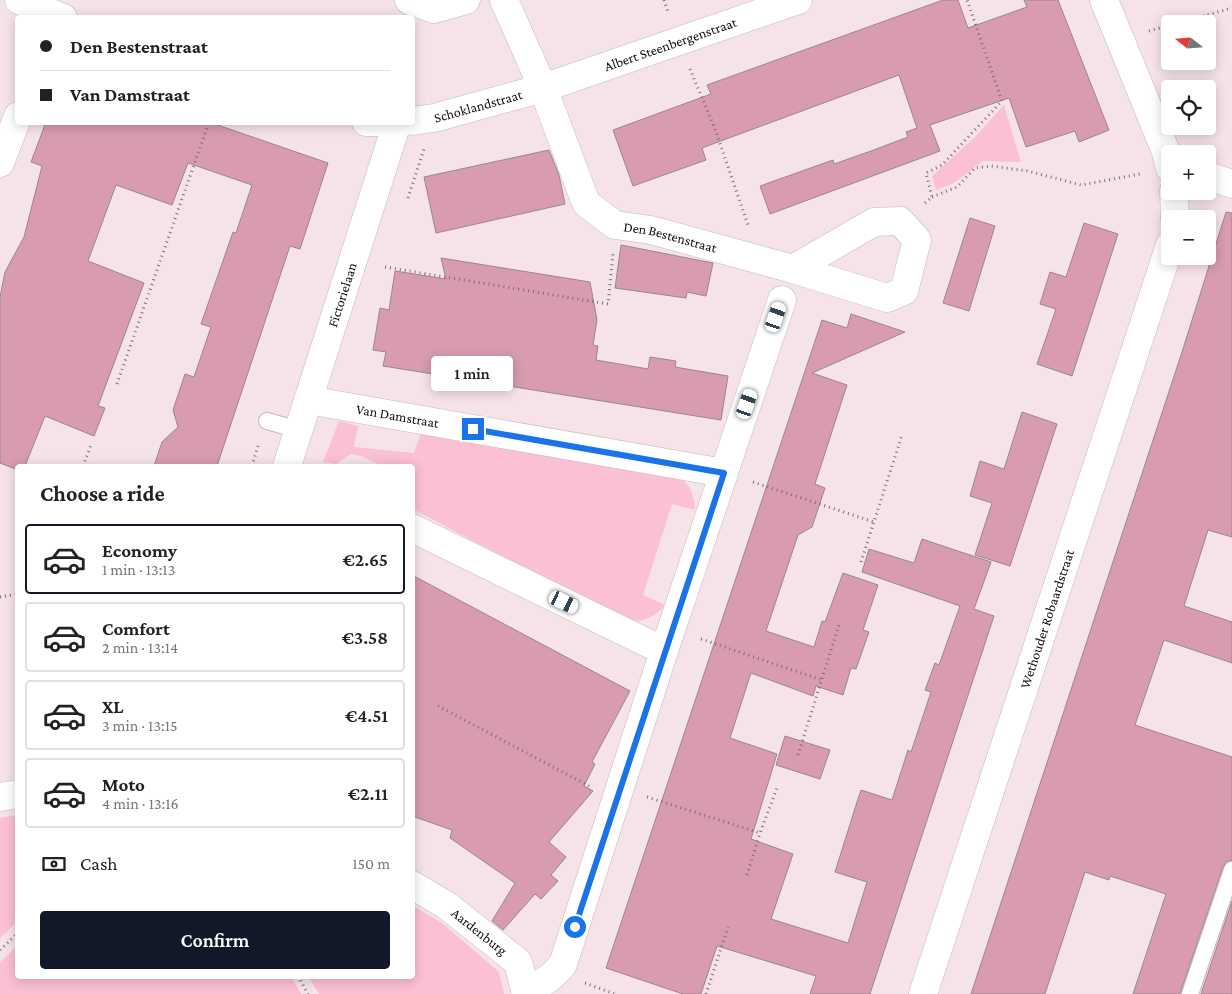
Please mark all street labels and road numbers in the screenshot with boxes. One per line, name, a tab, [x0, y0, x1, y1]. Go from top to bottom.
street label: Albert Steenbergenstraat	[602, 14, 739, 74]
street label: Schoklandstraat	[432, 86, 525, 126]
street label: Den Bestenstraat	[623, 218, 719, 256]
street label: Fictorielaan	[324, 260, 360, 329]
street label: Van Damstraat	[355, 401, 441, 431]
street label: Wethouder Robaardstraat	[1016, 547, 1077, 690]
street label: Aardenburg	[448, 905, 511, 958]

